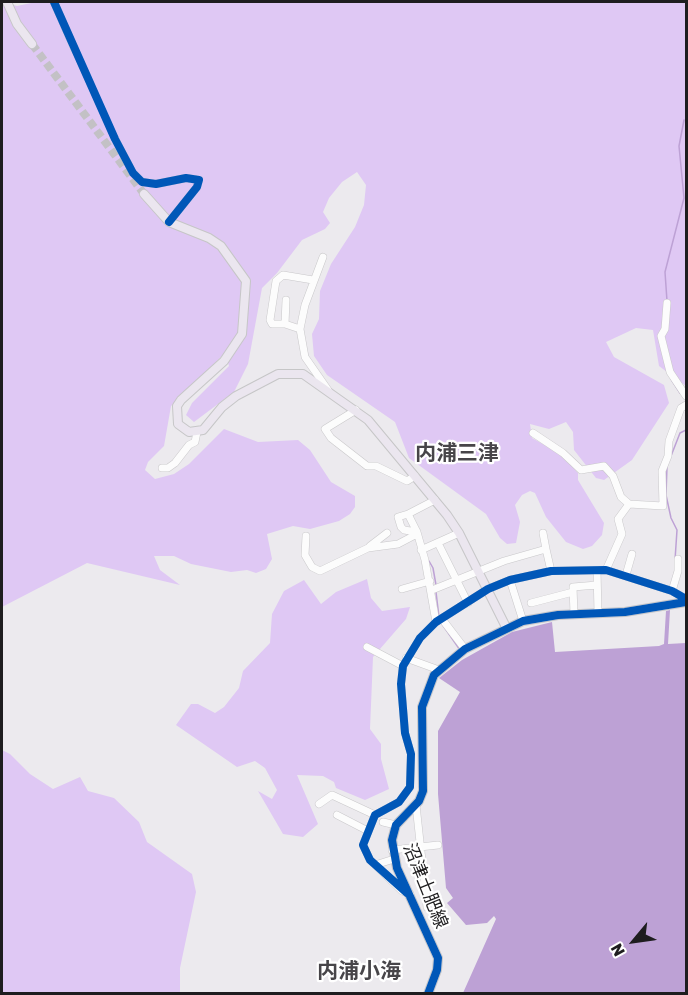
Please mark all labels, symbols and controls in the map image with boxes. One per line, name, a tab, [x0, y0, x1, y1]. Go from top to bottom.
district label: 内浦三津	[415, 441, 499, 467]
street label: 沼津土肥線	[398, 840, 452, 932]
north arrow	[604, 911, 664, 971]
text: N	[607, 940, 629, 960]
district label: 内浦小海	[317, 959, 401, 985]

